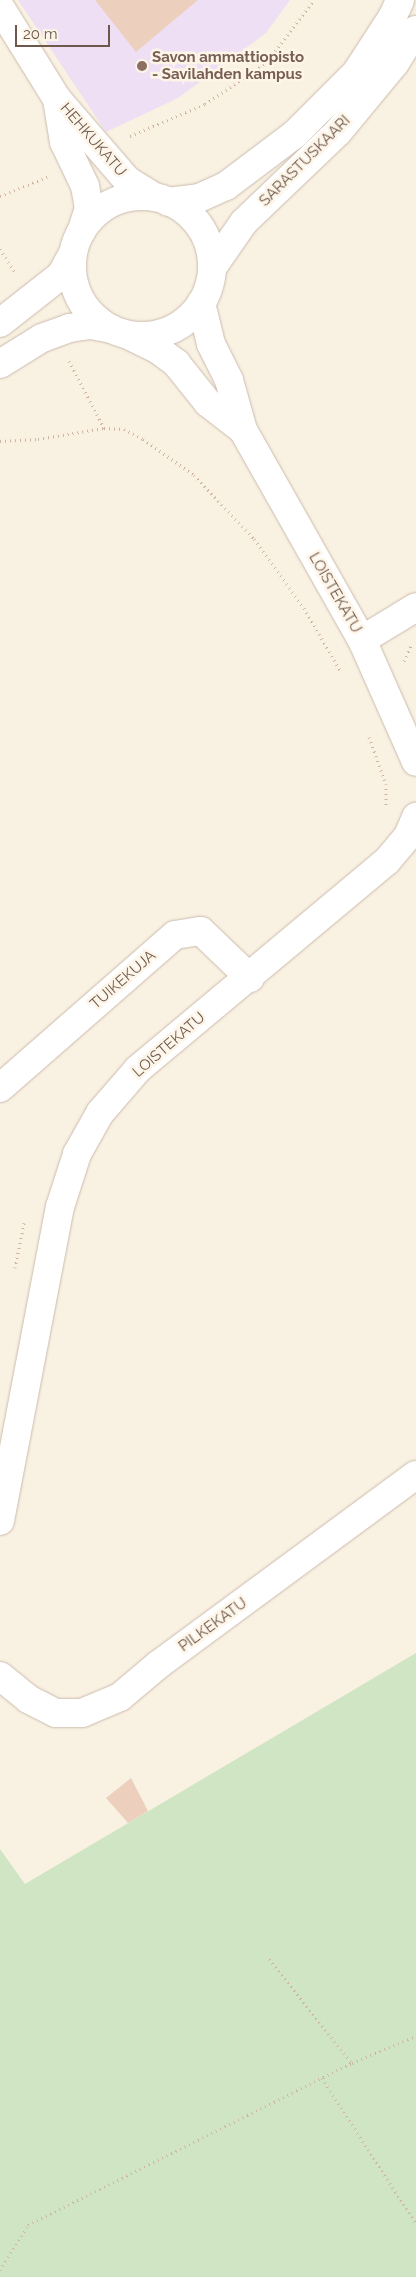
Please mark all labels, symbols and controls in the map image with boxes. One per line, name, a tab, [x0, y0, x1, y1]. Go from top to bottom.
scale bar	[18, 15, 112, 47]
text: 20 m	[23, 25, 58, 43]
place label: Savon ammattiopisto - Savilahden kampus	[152, 48, 304, 83]
marker: Savon ammattiopisto - Savilahden kampus	[136, 60, 148, 72]
street label: HEHKUKATU	[56, 100, 130, 180]
street label: SARASTUSKAARI	[256, 112, 354, 210]
street label: LOISTEKATU	[305, 550, 365, 636]
street label: TUIKEKUJA	[87, 947, 159, 1013]
street label: LOISTEKATU	[129, 1009, 209, 1081]
street label: PILKEKATU	[175, 1594, 251, 1656]

